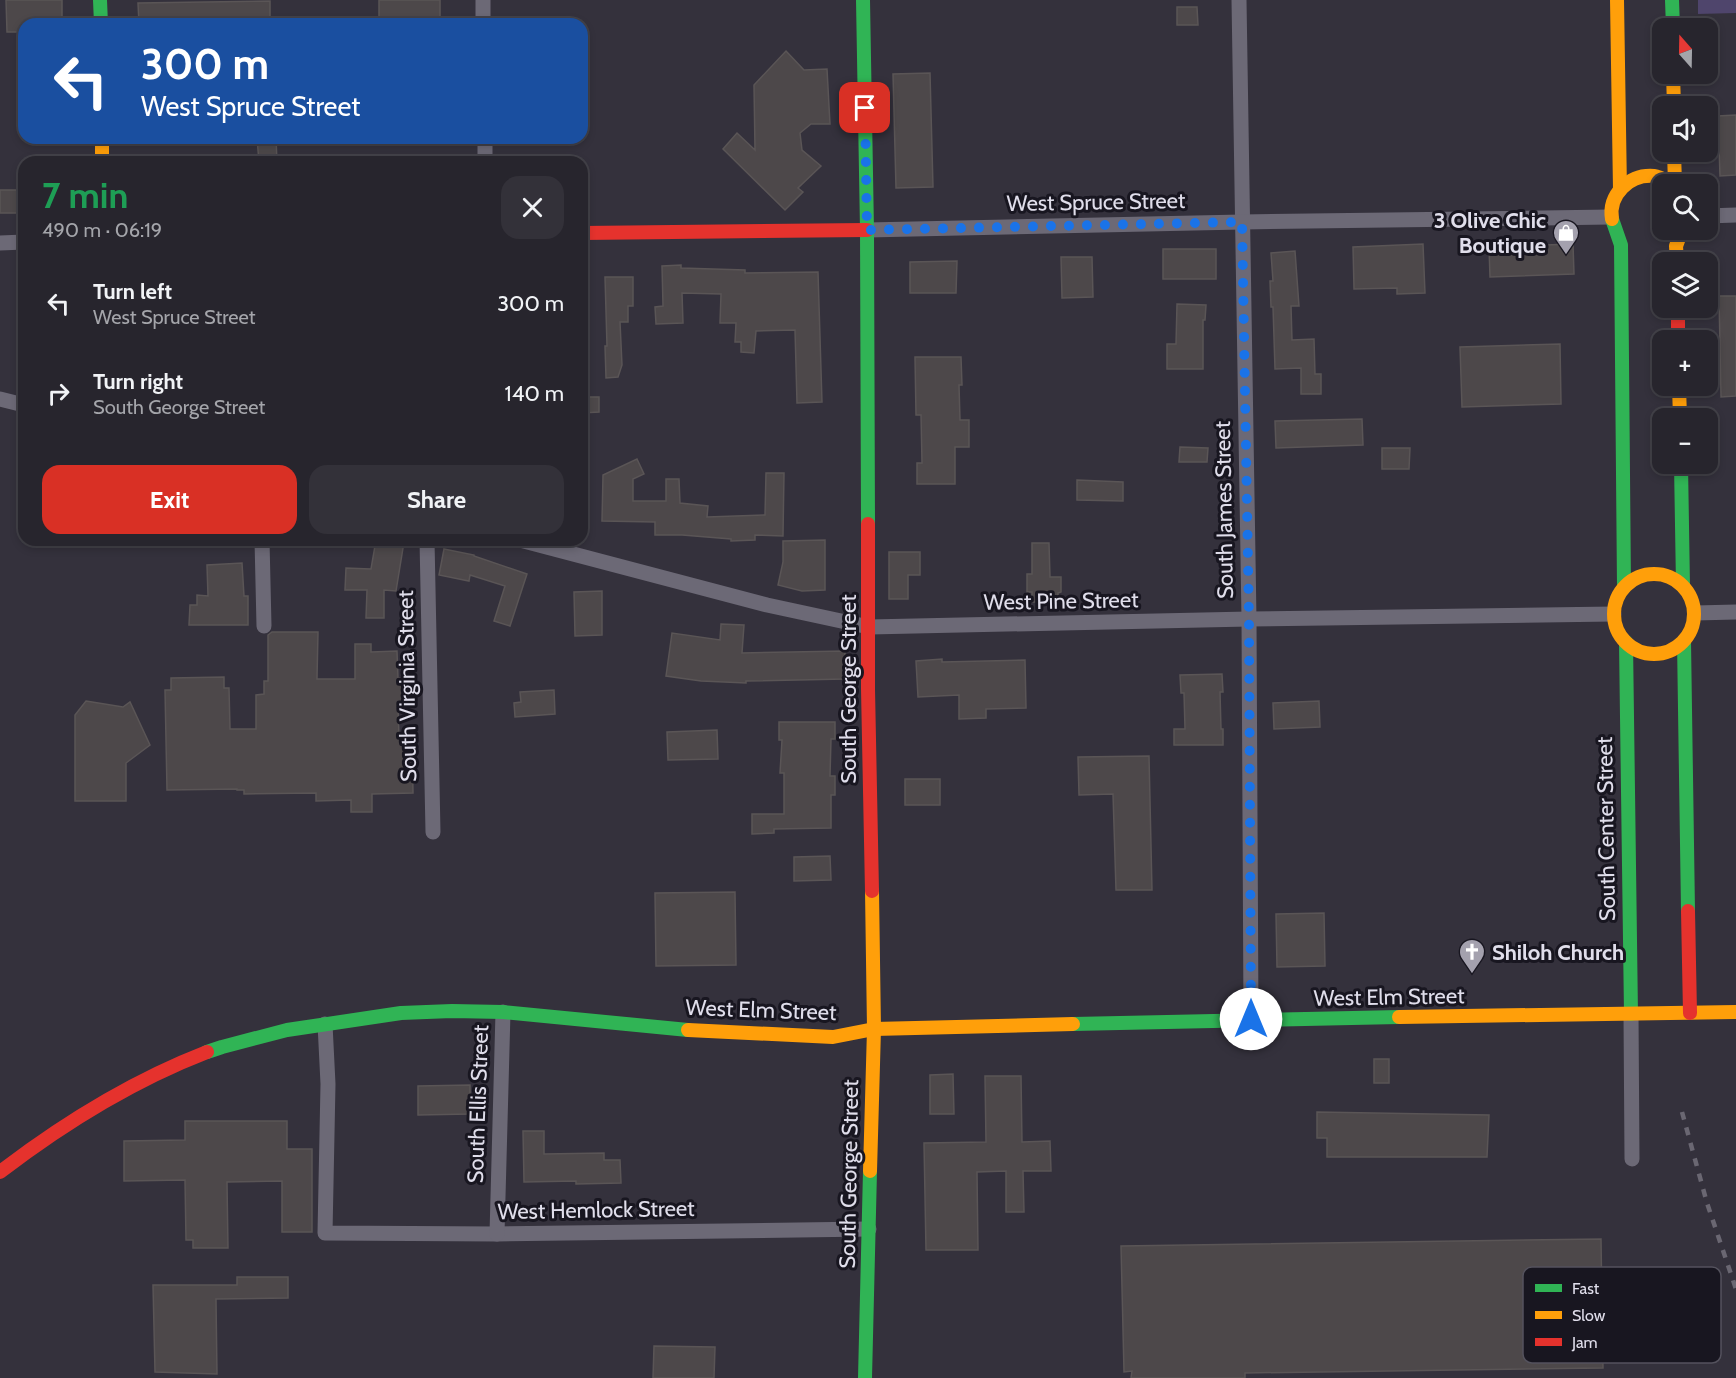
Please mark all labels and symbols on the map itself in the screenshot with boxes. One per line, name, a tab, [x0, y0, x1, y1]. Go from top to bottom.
north arrow	[1652, 18, 1718, 84]
pin	[839, 82, 890, 133]
street label: West Spruce Street	[1006, 187, 1186, 217]
place label: 3 Olive Chic Boutique	[1434, 207, 1546, 259]
shop icon: 3 Olive Chic Boutique	[1551, 218, 1581, 256]
street label: South James Street	[1209, 420, 1239, 599]
street label: West Pine Street	[983, 586, 1139, 616]
street label: South Virginia Street	[392, 589, 422, 782]
street label: South George Street	[835, 594, 862, 784]
street label: South Center Street	[1591, 736, 1621, 921]
church icon: Shiloh Church	[1457, 937, 1487, 975]
place label: Shiloh Church	[1492, 939, 1624, 966]
street label: West Elm Street	[1313, 982, 1465, 1012]
position arrow	[1219, 987, 1283, 1051]
street label: West Elm Street	[685, 994, 837, 1026]
street label: South Ellis Street	[462, 1024, 494, 1184]
street label: South George Street	[834, 1079, 864, 1269]
street label: West Hemlock Street	[497, 1195, 695, 1225]
legend	[1523, 1267, 1721, 1363]
text: Fast	[1572, 1279, 1600, 1298]
text: Slow	[1572, 1306, 1606, 1325]
text: Jam	[1571, 1333, 1598, 1352]

